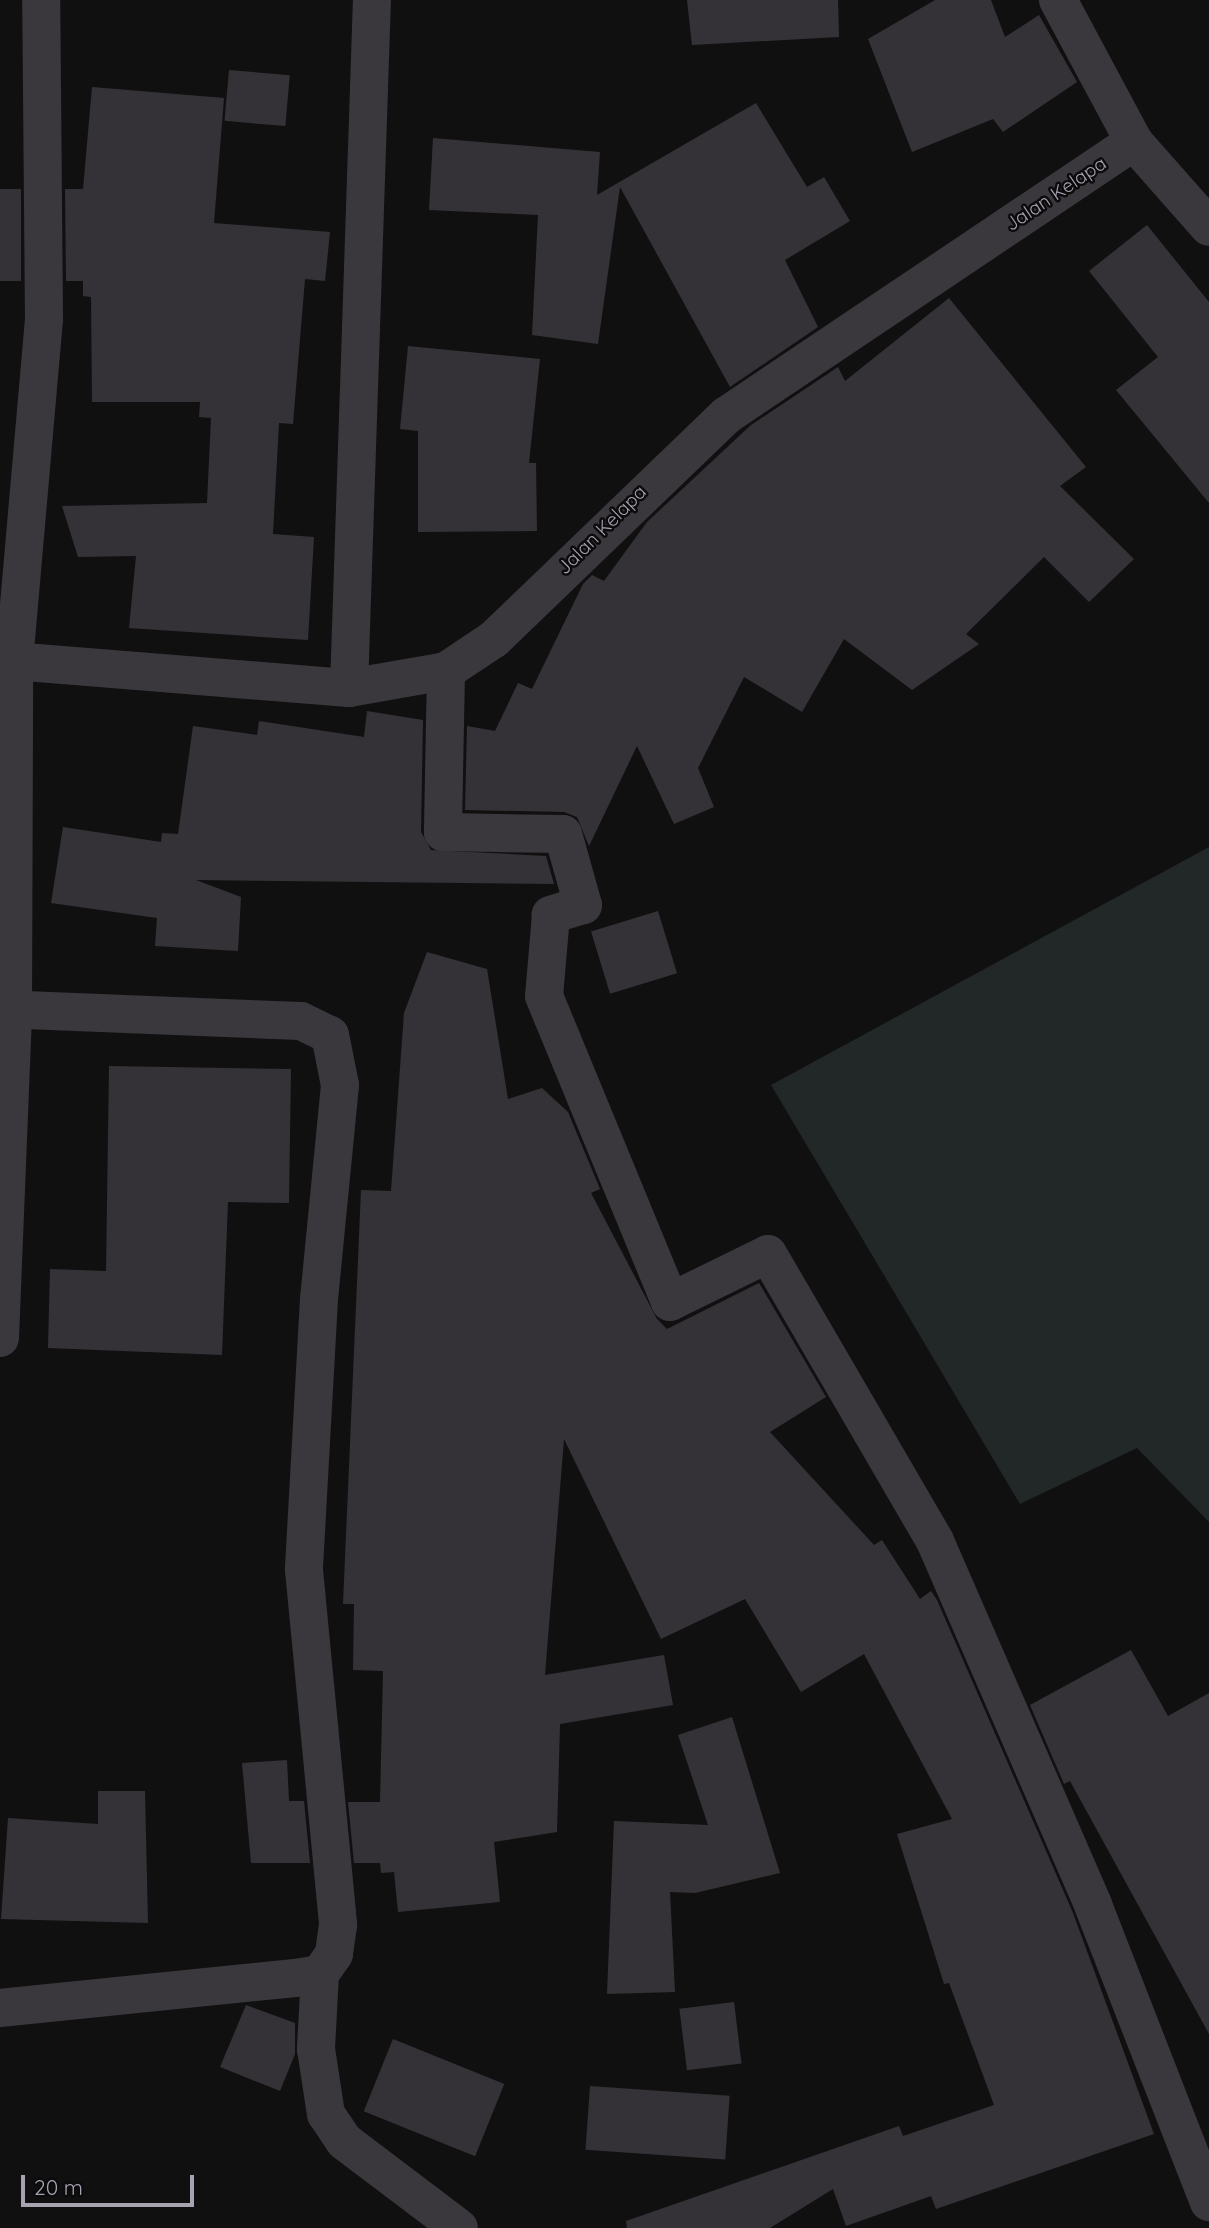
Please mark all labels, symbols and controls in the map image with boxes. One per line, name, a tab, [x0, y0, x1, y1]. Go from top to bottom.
street label: Jalan Kelapa	[1001, 152, 1111, 236]
street label: Jalan Kelapa	[553, 481, 651, 579]
scale bar	[24, 2162, 198, 2206]
text: 20 m	[34, 2174, 83, 2200]

